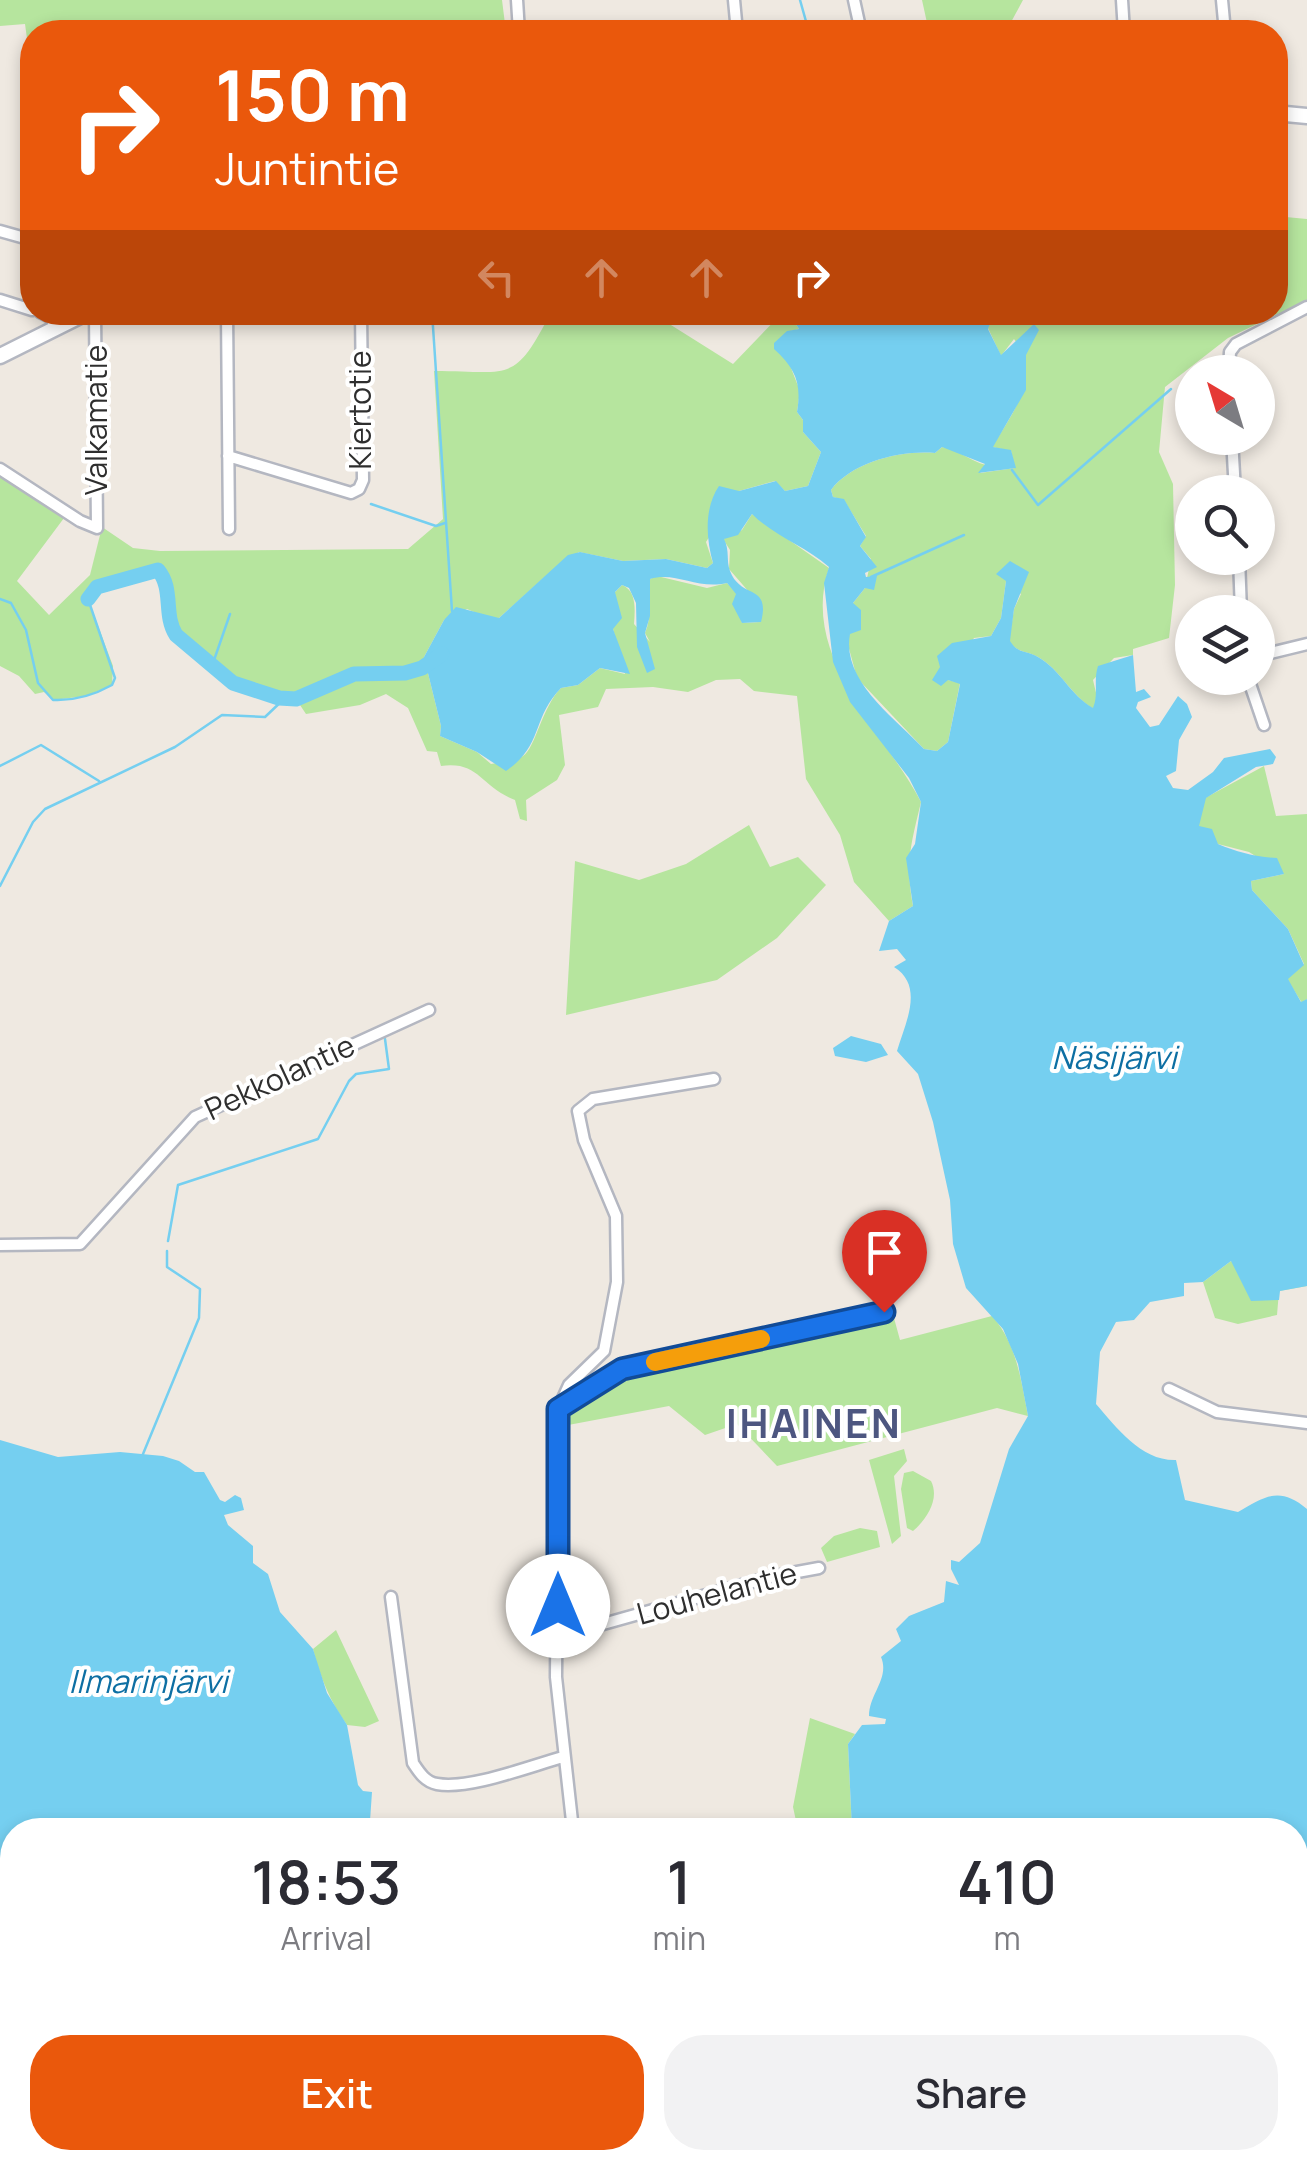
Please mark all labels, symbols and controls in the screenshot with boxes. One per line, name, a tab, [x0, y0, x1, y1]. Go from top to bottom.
text: 150 m	[215, 46, 410, 142]
icon: right	[50, 60, 180, 190]
text: Juntintie	[215, 137, 399, 199]
icon: left	[469, 250, 524, 305]
icon: ahead	[574, 250, 629, 305]
icon: ahead	[679, 250, 734, 305]
icon: right	[784, 250, 839, 305]
street label: Valkamatie	[75, 345, 116, 495]
street label: Kiertotie	[339, 351, 380, 469]
north arrow	[1175, 355, 1275, 455]
map controls	[1175, 355, 1275, 695]
button: search	[1175, 475, 1275, 575]
button: layers	[1175, 595, 1275, 695]
street label: Pekkolantie	[198, 1024, 361, 1129]
water label: Näsijärvi	[1051, 1035, 1180, 1079]
pin	[842, 1210, 927, 1313]
icon: arrive	[857, 1225, 912, 1280]
district label: IHAINEN	[726, 1395, 902, 1450]
street label: Louhelantie	[632, 1551, 801, 1634]
position arrow	[506, 1554, 610, 1658]
water label: Ilmarinjärvi	[69, 1659, 231, 1703]
text: 18:53	[251, 1840, 401, 1922]
text: 1	[667, 1840, 692, 1922]
text: 410	[957, 1840, 1057, 1922]
text: Arrival	[281, 1916, 372, 1960]
text: min	[652, 1916, 706, 1960]
text: m	[993, 1916, 1021, 1960]
button: Exit	[30, 2035, 644, 2150]
button: Share	[664, 2035, 1278, 2150]

